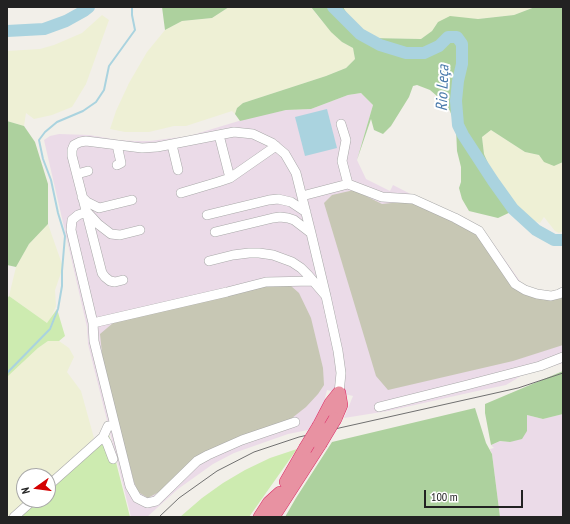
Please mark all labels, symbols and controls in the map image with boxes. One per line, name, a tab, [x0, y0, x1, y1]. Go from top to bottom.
water label: Rio Leça	[433, 65, 453, 111]
north arrow	[16, 468, 56, 508]
scale bar	[426, 482, 525, 508]
text: N	[18, 486, 33, 495]
text: 100 m	[431, 489, 458, 504]

